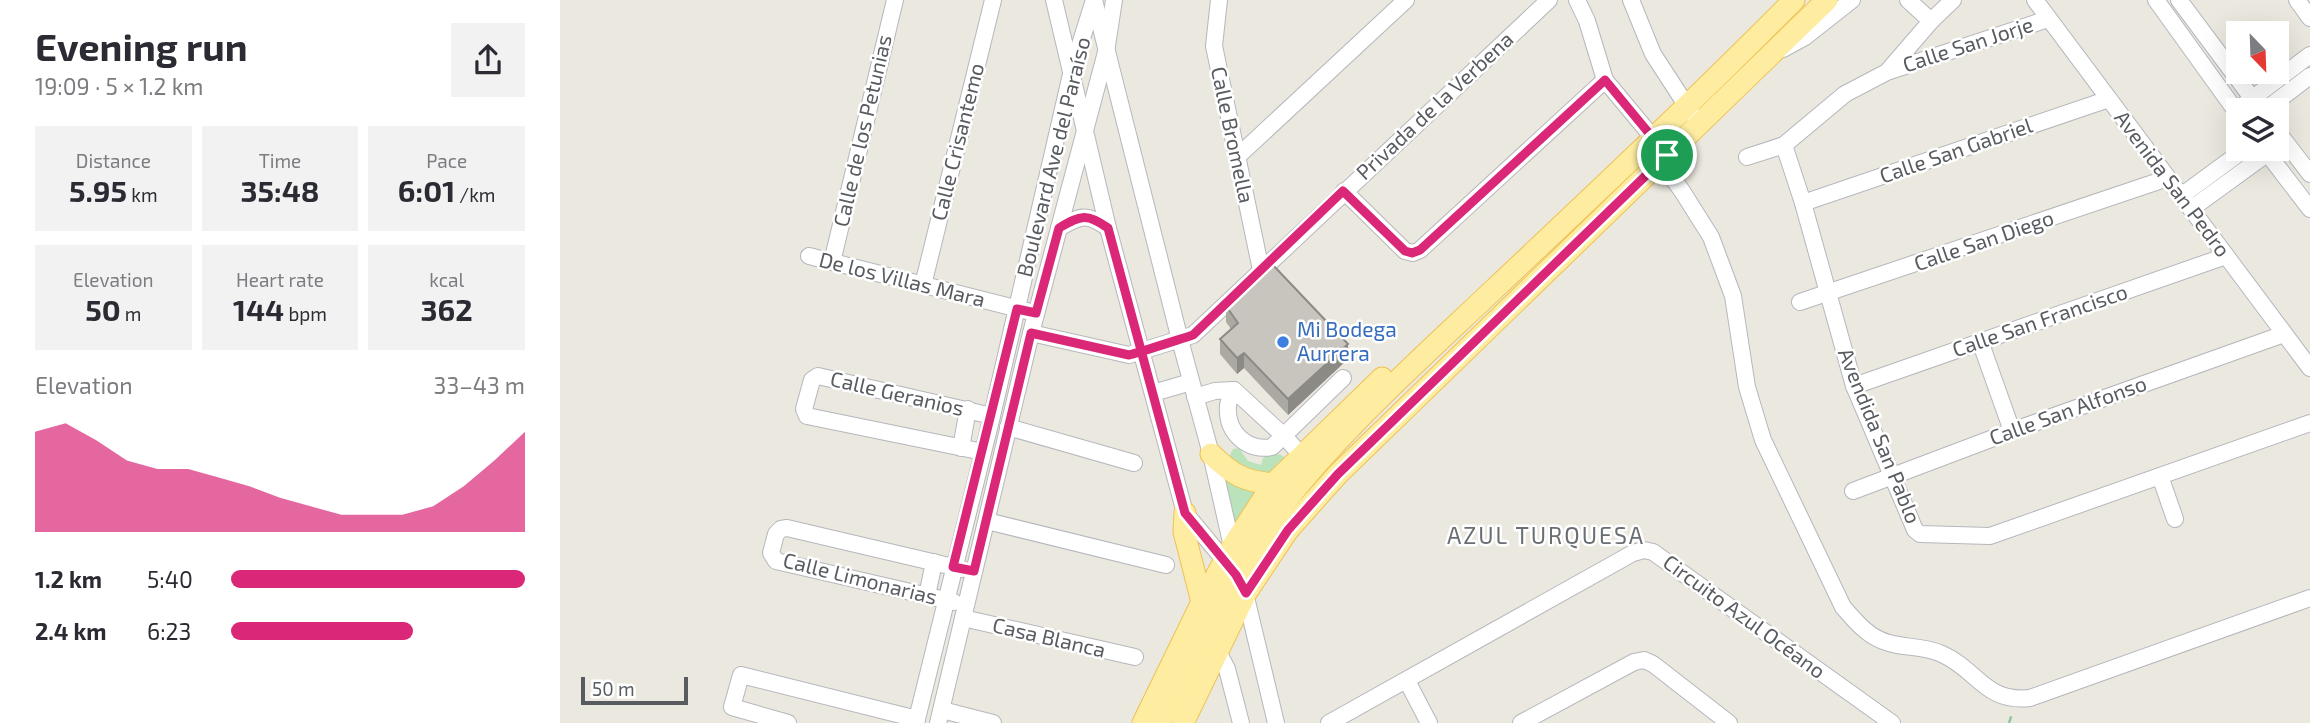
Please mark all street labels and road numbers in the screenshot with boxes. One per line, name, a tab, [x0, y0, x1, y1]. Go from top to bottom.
street label: Calle San Jorje	[1899, 11, 2036, 77]
street label: Privada de la Verbena	[1350, 26, 1518, 184]
street label: Calle de los Petunias	[827, 32, 896, 229]
street label: Boulevard Ave del Paraíso	[1011, 34, 1094, 279]
street label: Calle Crisantemo	[925, 60, 988, 223]
street label: Calle Bromella	[1207, 64, 1260, 205]
street label: Avenida San Pedro	[2110, 105, 2236, 261]
street label: Calle San Gabriel	[1876, 111, 2036, 187]
street label: Calle San Diego	[1910, 204, 2057, 275]
street label: De los Villas Mara	[817, 246, 988, 311]
street label: Calle San Francisco	[1949, 278, 2130, 361]
street label: Avendida San Pablo	[1834, 344, 1927, 527]
street label: Calle Geranios	[828, 365, 967, 420]
street label: Calle San Alfonso	[1986, 370, 2149, 450]
street label: Calle Limonarias	[781, 546, 940, 609]
street label: Circuito Azul Océano	[1659, 549, 1831, 683]
street label: Casa Blanca	[990, 611, 1108, 662]

